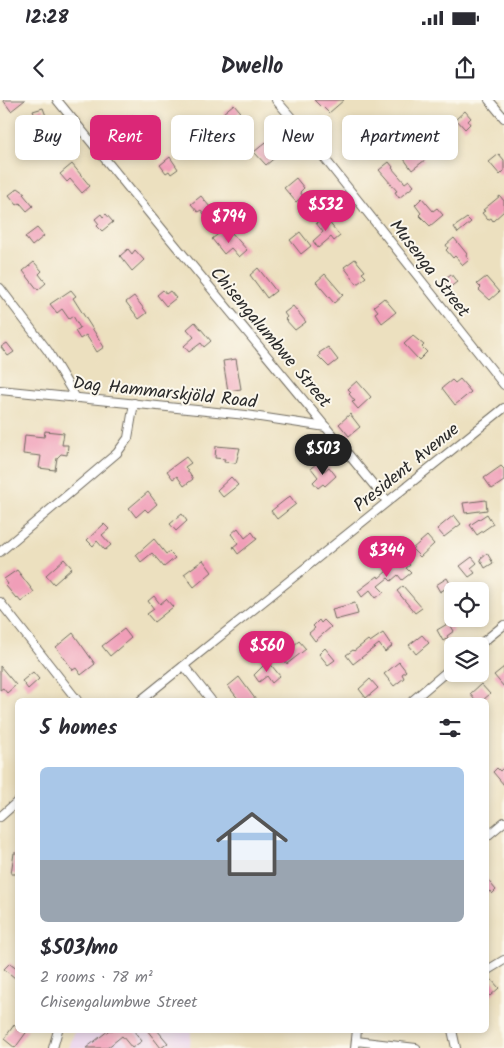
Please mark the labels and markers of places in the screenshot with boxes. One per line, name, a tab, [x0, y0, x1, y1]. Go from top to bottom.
pin: $532	[296, 190, 356, 232]
pin: $794	[199, 202, 259, 244]
pin: $503	[293, 434, 353, 476]
pin: $344	[357, 536, 417, 578]
pin: $560	[237, 630, 297, 673]

